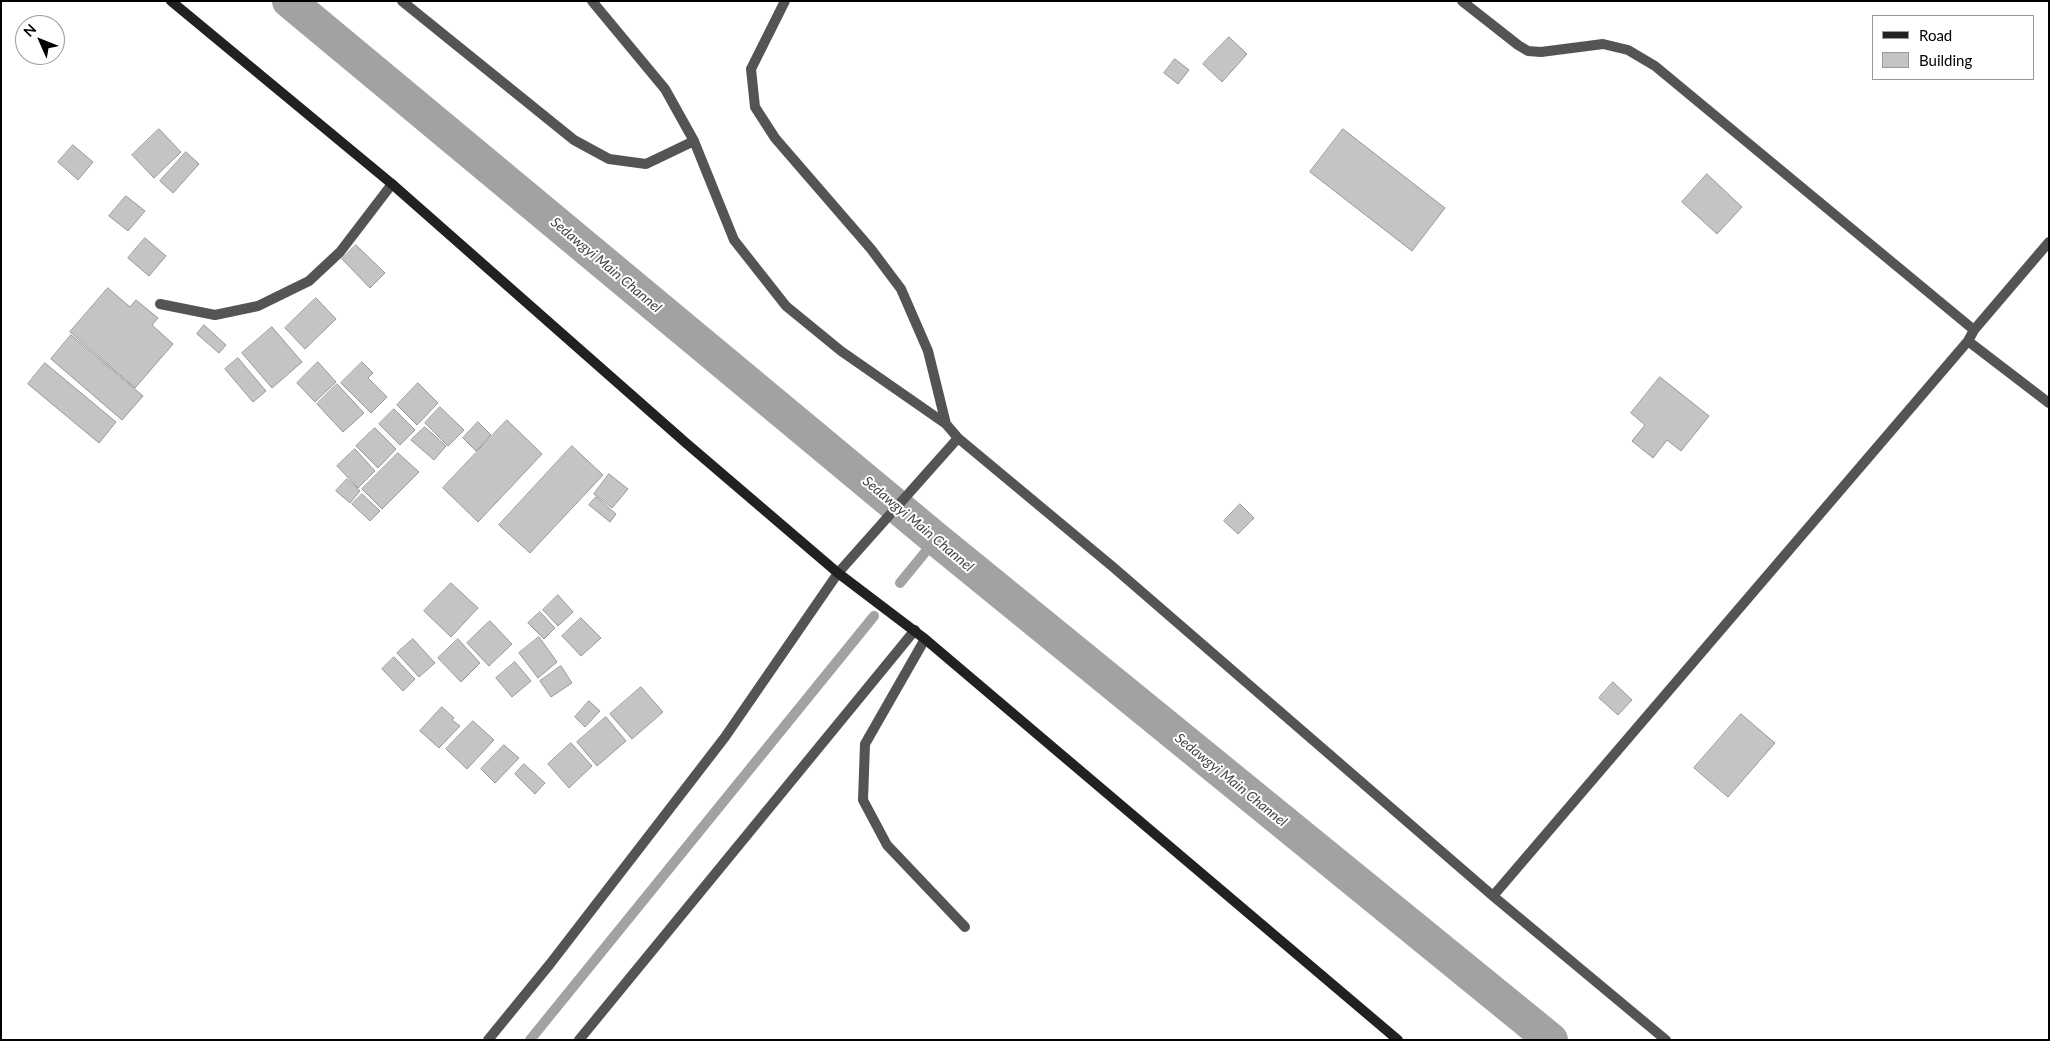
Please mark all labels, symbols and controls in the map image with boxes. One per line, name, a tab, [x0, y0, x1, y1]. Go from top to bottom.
north arrow	[15, 15, 65, 65]
legend	[1872, 15, 2035, 80]
text: N	[20, 20, 39, 40]
text: Road	[1919, 26, 1952, 44]
text: Building	[1919, 51, 1972, 69]
water label: Sedawgyi Main Channel	[547, 214, 665, 316]
water label: Sedawgyi Main Channel	[859, 473, 977, 575]
water label: Sedawgyi Main Channel	[1172, 730, 1290, 830]

